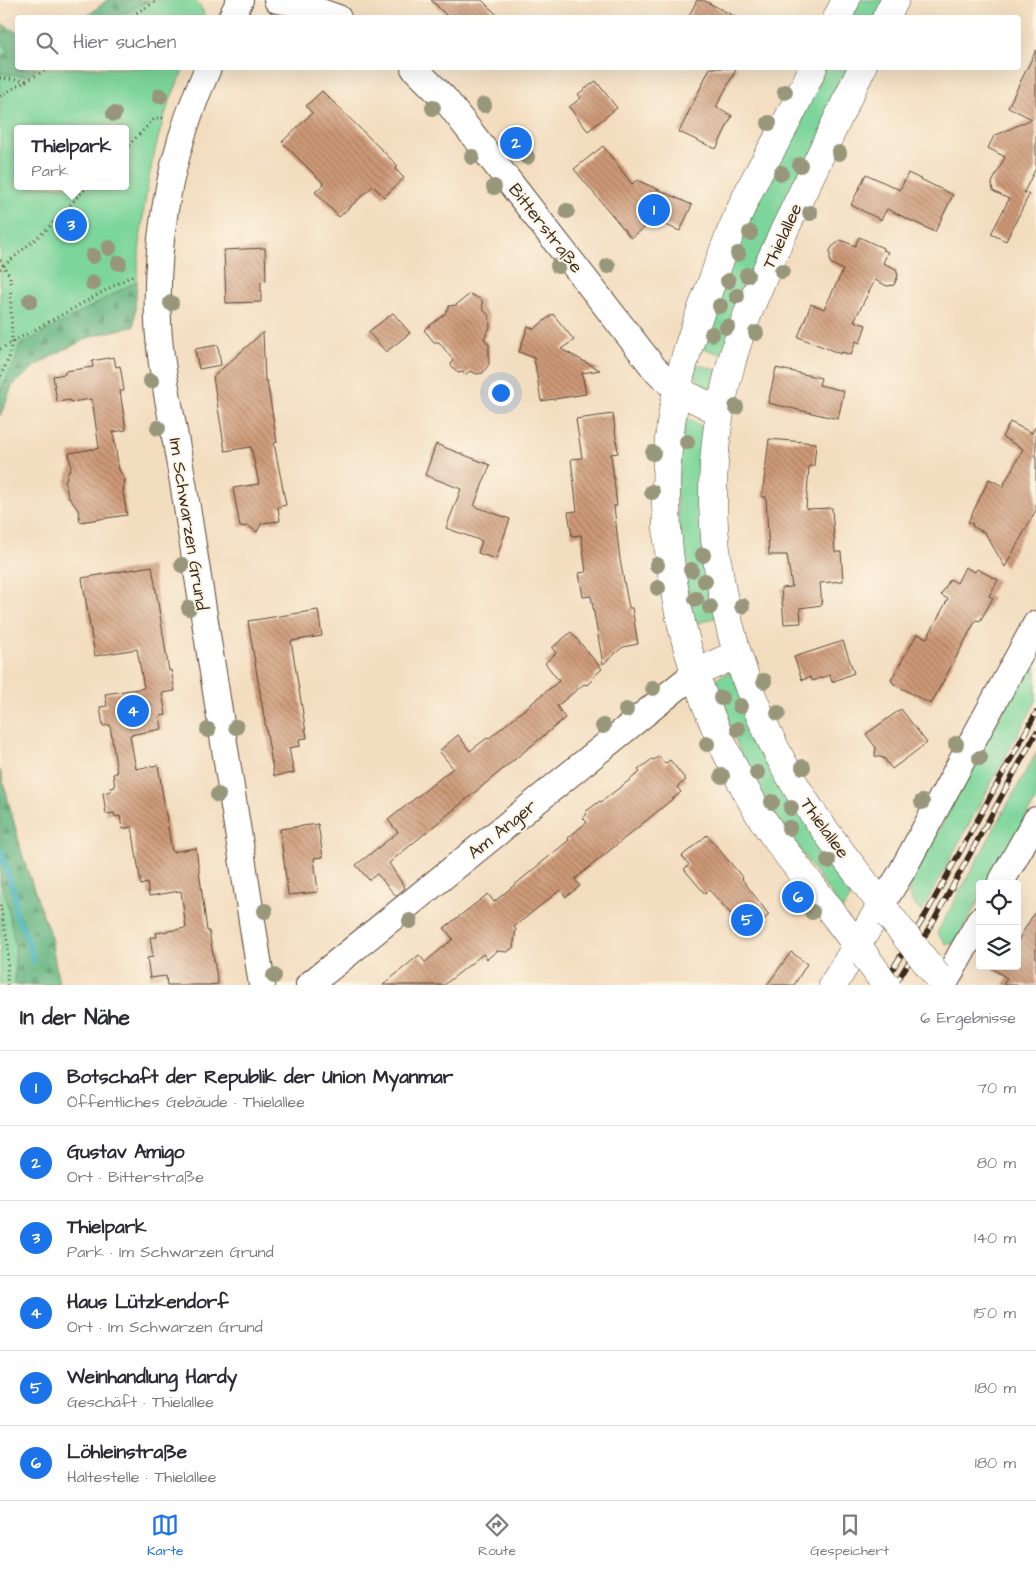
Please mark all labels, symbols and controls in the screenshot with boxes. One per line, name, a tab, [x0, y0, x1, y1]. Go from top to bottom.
search box	[15, 15, 1021, 70]
icon: search	[33, 29, 61, 57]
text: Hier suchen	[73, 29, 176, 56]
pin: 2	[500, 124, 532, 162]
popup	[14, 125, 129, 190]
text: Thielpark	[32, 133, 111, 160]
text: Park	[32, 160, 69, 182]
street label: Bitterstraße	[503, 178, 589, 279]
pin: 1	[638, 191, 670, 229]
street label: Thielallee	[756, 199, 809, 273]
pin: 3	[55, 206, 87, 244]
your location	[488, 380, 514, 406]
street label: Im Schwarzen Grund	[163, 436, 214, 612]
pin: 4	[117, 692, 149, 730]
street label: Thielallee	[794, 793, 855, 864]
street label: Am Anger	[462, 794, 543, 866]
pin: 6	[782, 878, 814, 916]
map controls	[976, 880, 1021, 970]
button: locate	[976, 880, 1021, 925]
pin: 5	[731, 901, 763, 939]
button: layers	[976, 925, 1021, 970]
text: In der Nähe	[20, 1003, 130, 1032]
text: 6 Ergebnisse	[920, 1007, 1016, 1029]
text: Botschaft der Republik der Union Myanmar	[67, 1064, 453, 1091]
text: 1	[35, 1077, 37, 1099]
text: 70 m	[977, 1077, 1016, 1099]
text: Öffentliches Gebäude · Thielallee	[67, 1091, 305, 1113]
text: Gustav Amigo	[67, 1139, 184, 1166]
text: 2	[31, 1152, 41, 1174]
text: 80 m	[977, 1152, 1016, 1174]
text: Ort · Bitterstraße	[67, 1166, 204, 1188]
text: Thielpark	[67, 1214, 147, 1241]
text: 3	[32, 1227, 40, 1249]
text: 140 m	[974, 1227, 1016, 1249]
text: Park · Im Schwarzen Grund	[67, 1241, 274, 1263]
text: Haus Lützkendorf	[67, 1289, 229, 1316]
text: 4	[31, 1302, 41, 1324]
text: 150 m	[974, 1302, 1016, 1324]
text: Ort · Im Schwarzen Grund	[67, 1316, 263, 1338]
text: Weinhandlung Hardy	[67, 1364, 237, 1391]
text: 5	[30, 1377, 42, 1399]
text: 180 m	[975, 1377, 1016, 1399]
text: Geschäft · Thielallee	[67, 1391, 214, 1413]
text: Löhleinstraße	[67, 1439, 187, 1466]
text: 6	[31, 1452, 41, 1474]
text: 180 m	[975, 1452, 1016, 1474]
text: Haltestelle · Thielallee	[67, 1466, 216, 1488]
tab: Karte	[147, 1511, 184, 1561]
tab: Route	[478, 1511, 516, 1561]
tab: Gespeichert	[810, 1511, 889, 1561]

